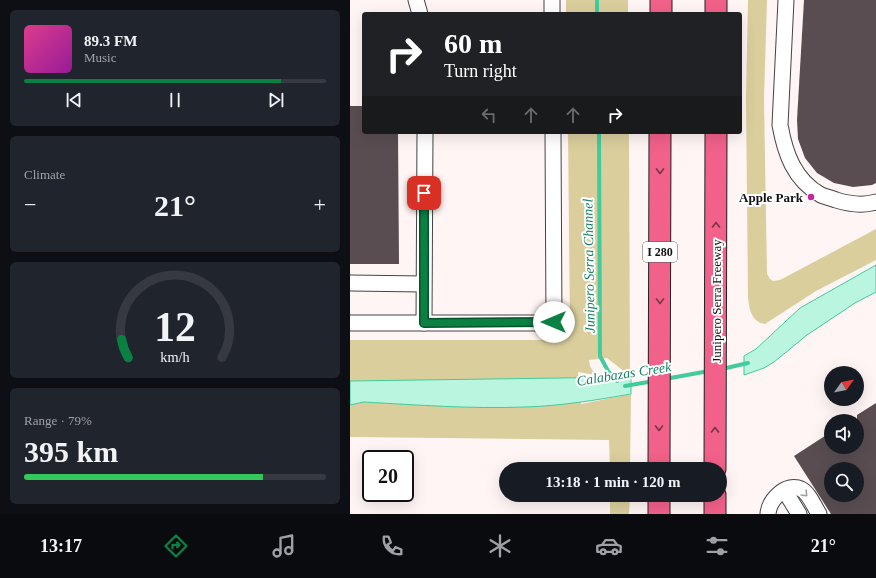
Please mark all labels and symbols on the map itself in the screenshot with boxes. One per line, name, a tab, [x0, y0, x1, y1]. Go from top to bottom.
one-way arrow	[656, 168, 664, 174]
pin	[407, 176, 441, 210]
place label: Apple Park	[739, 190, 804, 205]
marker: Apple Park	[806, 192, 816, 202]
water label: Junipero Serra Channel	[580, 198, 598, 334]
one-way arrow	[712, 222, 720, 228]
street label: Junipero Serra Freeway	[709, 239, 724, 363]
road number: I 280	[643, 242, 677, 262]
one-way arrow	[656, 298, 664, 304]
position arrow	[533, 301, 575, 343]
water label: Calabazas Creek	[576, 359, 673, 389]
north arrow	[824, 366, 864, 406]
one-way arrow	[655, 425, 663, 431]
one-way arrow	[711, 427, 719, 433]
speed limit sign: 20	[362, 450, 414, 502]
one-way arrow	[800, 489, 807, 497]

